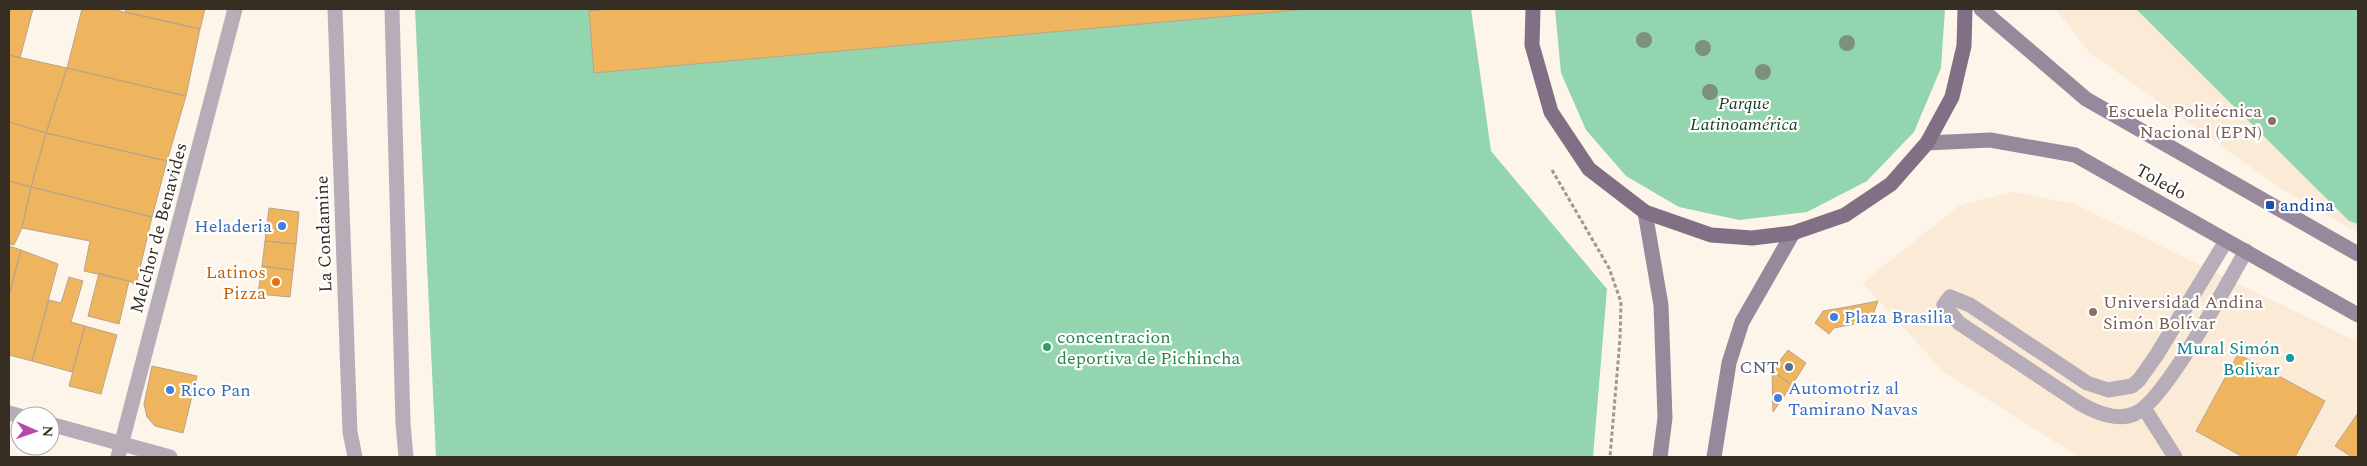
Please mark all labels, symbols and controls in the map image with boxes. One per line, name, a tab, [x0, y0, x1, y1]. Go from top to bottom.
park label: Parque Latinoamérica	[1690, 90, 1798, 138]
place label: Escuela Politécnica Nacional (EPN)	[2108, 98, 2262, 146]
marker: Escuela Politécnica Nacional (EPN)	[2266, 115, 2278, 127]
street label: Melchor de Benavides	[123, 140, 195, 316]
street label: Toledo	[2131, 157, 2191, 207]
street label: La Condamine	[308, 175, 340, 293]
place label: andina	[2280, 192, 2334, 219]
marker: andina	[2264, 199, 2276, 211]
place label: Heladeria	[194, 213, 272, 240]
marker: Heladeria	[276, 220, 288, 232]
place label: Latinos Pizza	[206, 259, 266, 307]
marker: Latinos Pizza	[270, 276, 282, 288]
place label: Universidad Andina Simón Bolívar	[2103, 289, 2264, 337]
place label: Plaza Brasilia	[1844, 304, 1953, 331]
marker: Universidad Andina Simón Bolívar	[2087, 306, 2099, 318]
marker: Plaza Brasilia	[1828, 311, 1840, 323]
place label: concentracion deportiva de Pichincha	[1057, 324, 1240, 372]
place label: Mural Simón Bolivar	[2176, 335, 2280, 383]
marker: concentracion deportiva de Pichincha	[1041, 341, 1053, 353]
marker: Mural Simón Bolivar	[2284, 352, 2296, 364]
place label: CNT	[1739, 354, 1779, 381]
marker: CNT	[1783, 361, 1795, 373]
place label: Automotriz al Tamirano Navas	[1788, 375, 1918, 423]
place label: Rico Pan	[180, 377, 251, 404]
marker: Rico Pan	[164, 384, 176, 396]
marker: Automotriz al Tamirano Navas	[1772, 392, 1784, 404]
north arrow	[10, 406, 60, 456]
text: N	[37, 425, 58, 438]

